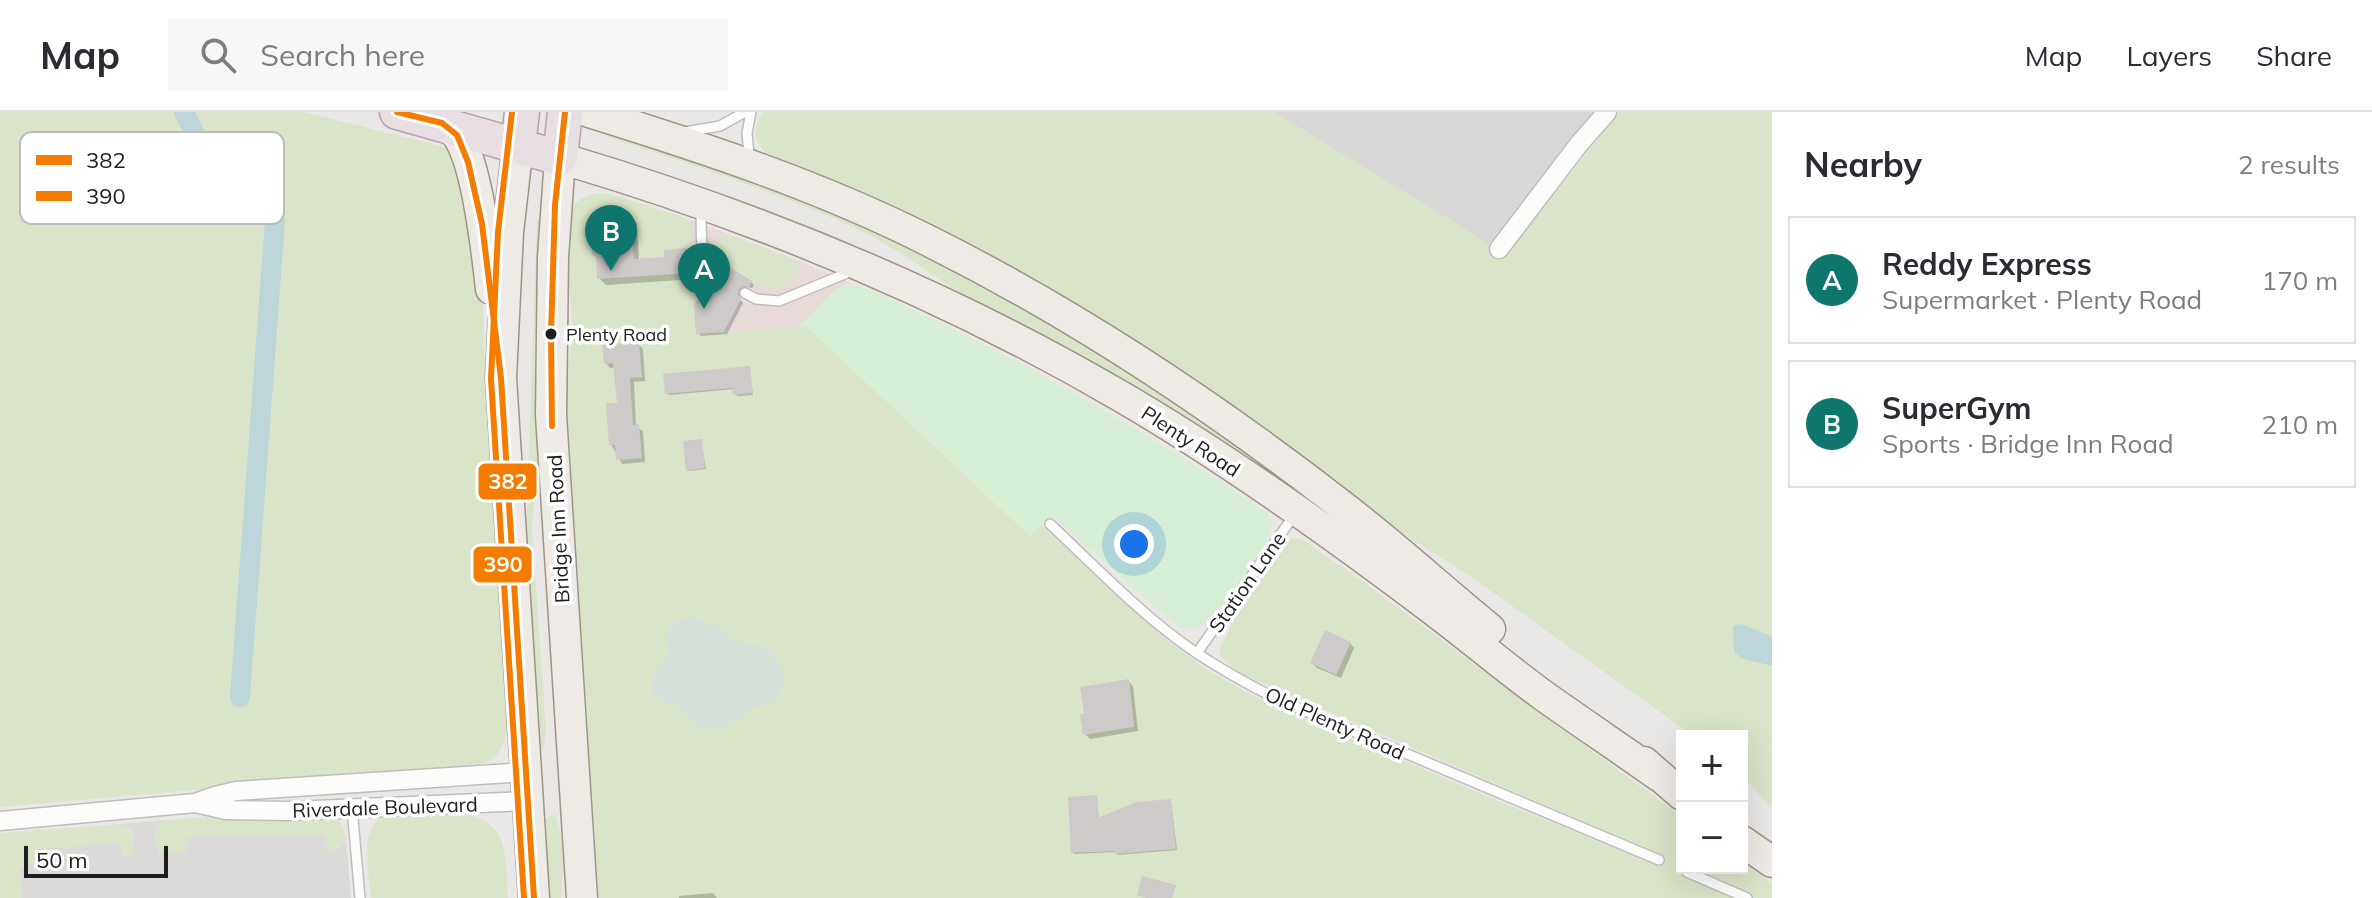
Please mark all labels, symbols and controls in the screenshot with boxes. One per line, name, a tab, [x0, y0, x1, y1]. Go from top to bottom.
search box	[168, 19, 728, 91]
text: Map	[40, 31, 120, 79]
icon: search	[196, 33, 240, 77]
text: Search here	[260, 36, 425, 74]
text: Map	[2025, 38, 2082, 73]
text: Layers	[2126, 38, 2212, 73]
text: Share	[2256, 38, 2332, 73]
legend	[20, 132, 284, 224]
text: Nearby	[1804, 143, 1922, 186]
text: 382	[86, 146, 126, 174]
text: 2 results	[2238, 148, 2340, 181]
text: 390	[86, 182, 126, 210]
pin: B	[585, 205, 637, 271]
pin: A	[678, 243, 730, 309]
text: Reddy Express	[1882, 245, 2092, 283]
text: A	[1822, 264, 1842, 297]
text: 170 m	[2262, 264, 2338, 297]
text: Supermarket · Plenty Road	[1882, 283, 2202, 316]
place label: Plenty Road	[566, 323, 667, 346]
marker: Plenty Road	[543, 326, 559, 342]
text: SuperGym	[1882, 389, 2032, 427]
street label: Plenty Road	[1137, 400, 1245, 482]
text: B	[1823, 408, 1841, 441]
text: 210 m	[2262, 408, 2338, 441]
text: Sports · Bridge Inn Road	[1882, 427, 2174, 460]
street label: Bridge Inn Road	[542, 454, 574, 604]
line badge: 382	[477, 462, 538, 501]
text: 382	[488, 467, 528, 495]
your location	[1114, 524, 1154, 564]
street label: Station Lane	[1203, 527, 1291, 637]
line badge: 390	[472, 545, 533, 584]
text: 390	[483, 550, 523, 578]
street label: Old Plenty Road	[1261, 681, 1409, 765]
map controls	[1676, 730, 1748, 874]
button: +	[1676, 730, 1748, 802]
street label: Riverdale Boulevard	[292, 791, 478, 823]
button: −	[1676, 802, 1748, 874]
scale bar	[24, 842, 168, 878]
text: 50 m	[36, 846, 87, 874]

